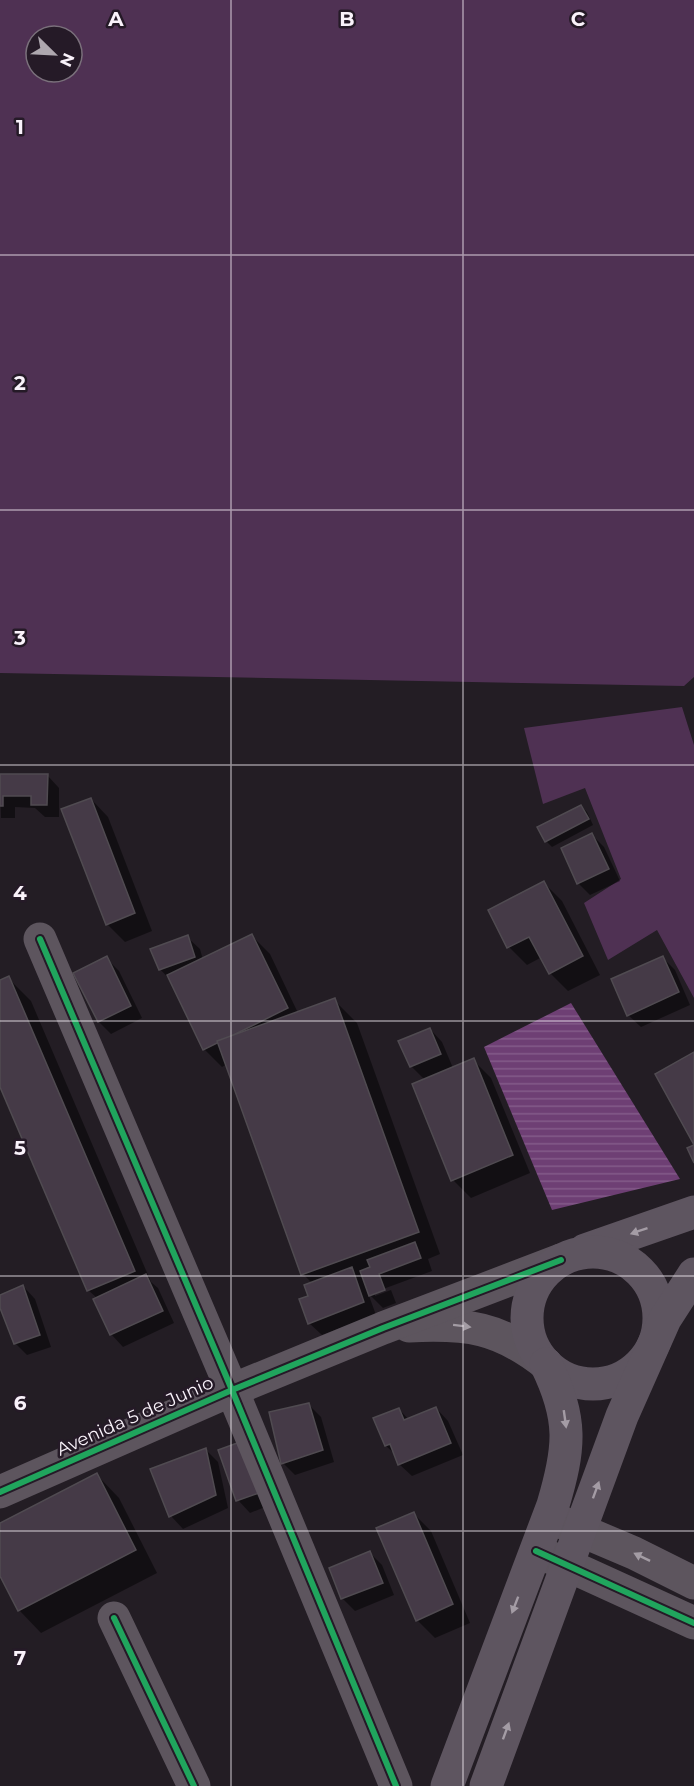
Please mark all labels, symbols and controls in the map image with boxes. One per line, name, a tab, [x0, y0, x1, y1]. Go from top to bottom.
text: A	[107, 7, 124, 31]
text: B	[339, 7, 355, 31]
text: C	[571, 7, 586, 31]
north arrow	[24, 24, 84, 84]
text: N	[56, 50, 79, 70]
text: 1	[16, 115, 24, 139]
text: 2	[14, 371, 26, 395]
text: 3	[13, 626, 26, 650]
text: 4	[13, 881, 27, 905]
text: 5	[14, 1136, 26, 1160]
one-way arrow	[629, 1226, 647, 1236]
one-way arrow	[453, 1321, 472, 1331]
street label: Avenida 5 de Junio	[53, 1371, 217, 1461]
text: 6	[14, 1391, 27, 1415]
one-way arrow	[561, 1410, 570, 1429]
one-way arrow	[592, 1480, 602, 1498]
one-way arrow	[633, 1553, 650, 1562]
one-way arrow	[510, 1596, 519, 1614]
text: 7	[14, 1646, 26, 1670]
one-way arrow	[502, 1722, 512, 1740]

